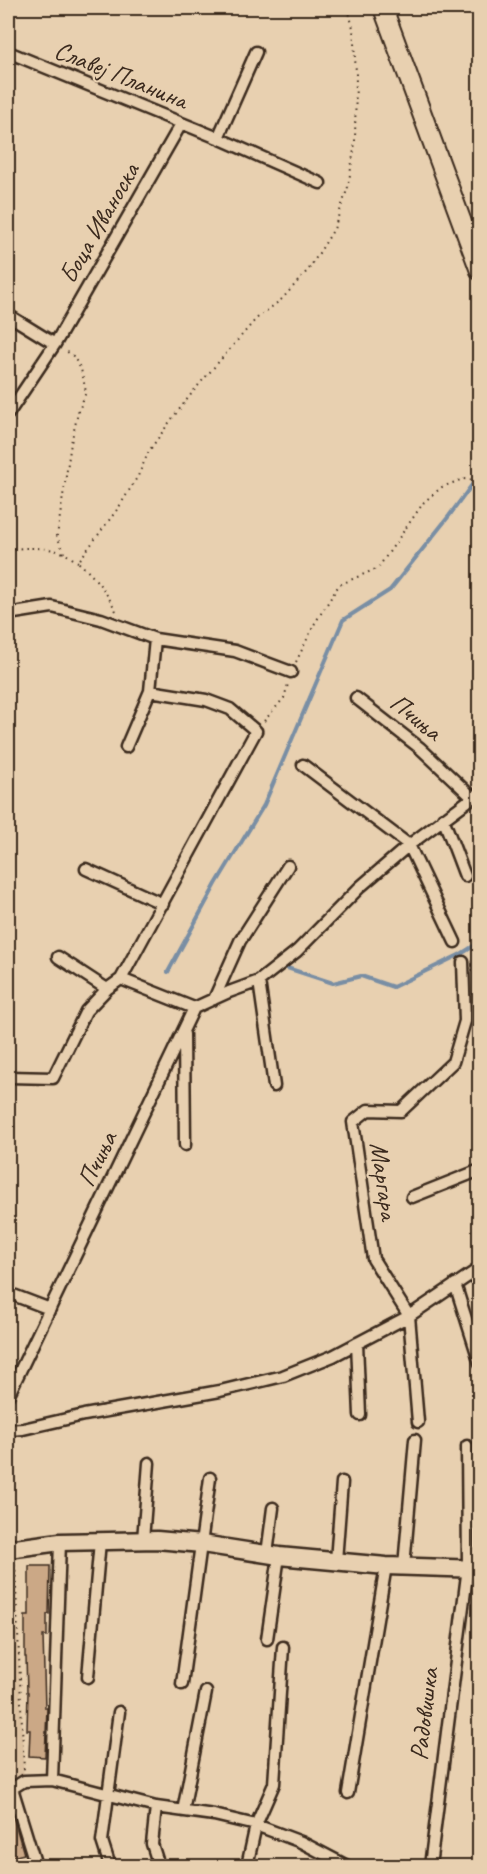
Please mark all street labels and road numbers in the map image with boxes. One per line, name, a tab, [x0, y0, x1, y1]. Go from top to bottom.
street label: Славеј Планина	[50, 33, 194, 117]
street label: Боца Иваноска	[51, 156, 147, 289]
street label: Пчиња	[383, 686, 450, 749]
street label: Пчиња	[70, 1125, 125, 1192]
street label: Маргара	[362, 1140, 406, 1224]
street label: Радовишка	[402, 1664, 446, 1762]

